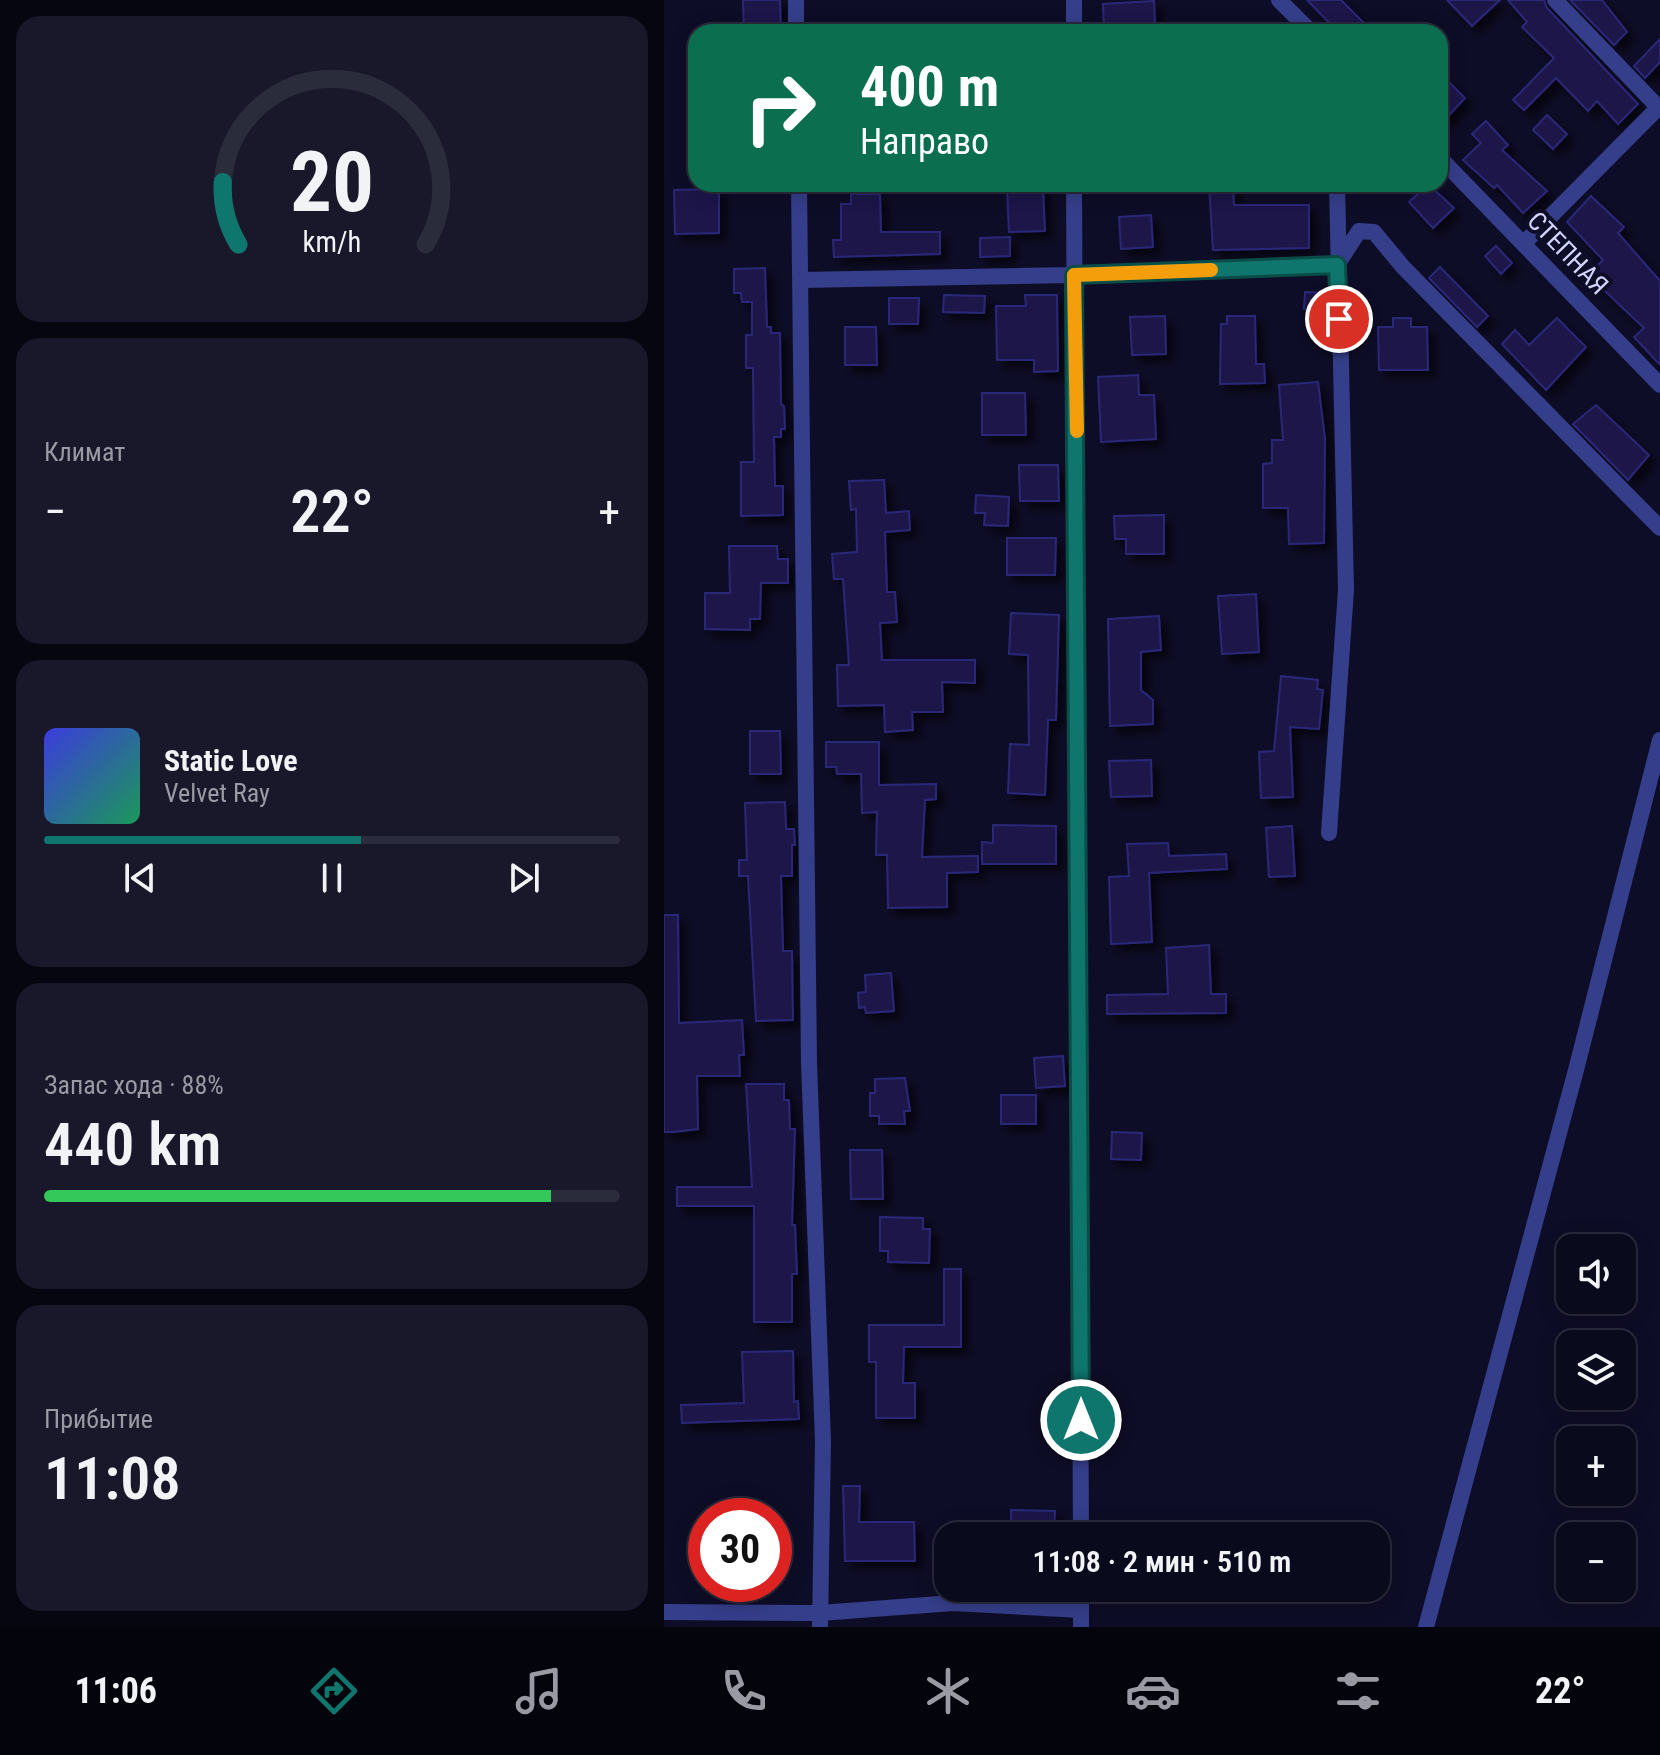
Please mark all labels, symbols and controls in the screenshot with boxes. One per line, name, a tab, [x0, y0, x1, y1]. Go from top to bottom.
text: 400 m	[860, 54, 999, 120]
icon: right	[728, 56, 832, 160]
text: Направо	[860, 121, 989, 163]
text: 20	[290, 134, 374, 231]
street label: СТЕПНАЯ	[1521, 206, 1615, 300]
text: km/h	[303, 225, 361, 259]
pin	[1305, 285, 1373, 353]
icon: arrive	[1317, 297, 1361, 341]
text: Климат	[44, 437, 125, 467]
text: 22°	[290, 476, 374, 547]
text: −	[44, 486, 66, 538]
text: +	[598, 486, 620, 538]
text: Static Love	[164, 743, 298, 778]
text: Velvet Ray	[164, 778, 270, 808]
icon: previous	[118, 856, 162, 900]
icon: pause	[310, 856, 354, 900]
icon: next	[502, 856, 546, 900]
text: Запас хода · 88%	[44, 1070, 224, 1100]
text: 440 km	[44, 1109, 221, 1180]
map controls	[1556, 1234, 1636, 1602]
button: sound	[1556, 1234, 1636, 1314]
button: layers	[1556, 1330, 1636, 1410]
position arrow	[1039, 1378, 1123, 1462]
text: Прибытие	[44, 1404, 153, 1434]
button: +	[1556, 1426, 1636, 1506]
text: 11:08	[44, 1443, 181, 1514]
speed limit sign: 30	[688, 1498, 792, 1602]
button: −	[1556, 1522, 1636, 1602]
text: 11:08 · 2 мин · 510 m	[1033, 1544, 1291, 1579]
icon: directions	[306, 1663, 362, 1719]
icon: music	[511, 1663, 567, 1719]
icon: phone	[716, 1663, 772, 1719]
icon: climate	[920, 1663, 976, 1719]
icon: car	[1125, 1663, 1181, 1719]
icon: filters	[1330, 1663, 1386, 1719]
text: 11:06	[74, 1670, 157, 1712]
text: 22°	[1535, 1670, 1585, 1712]

